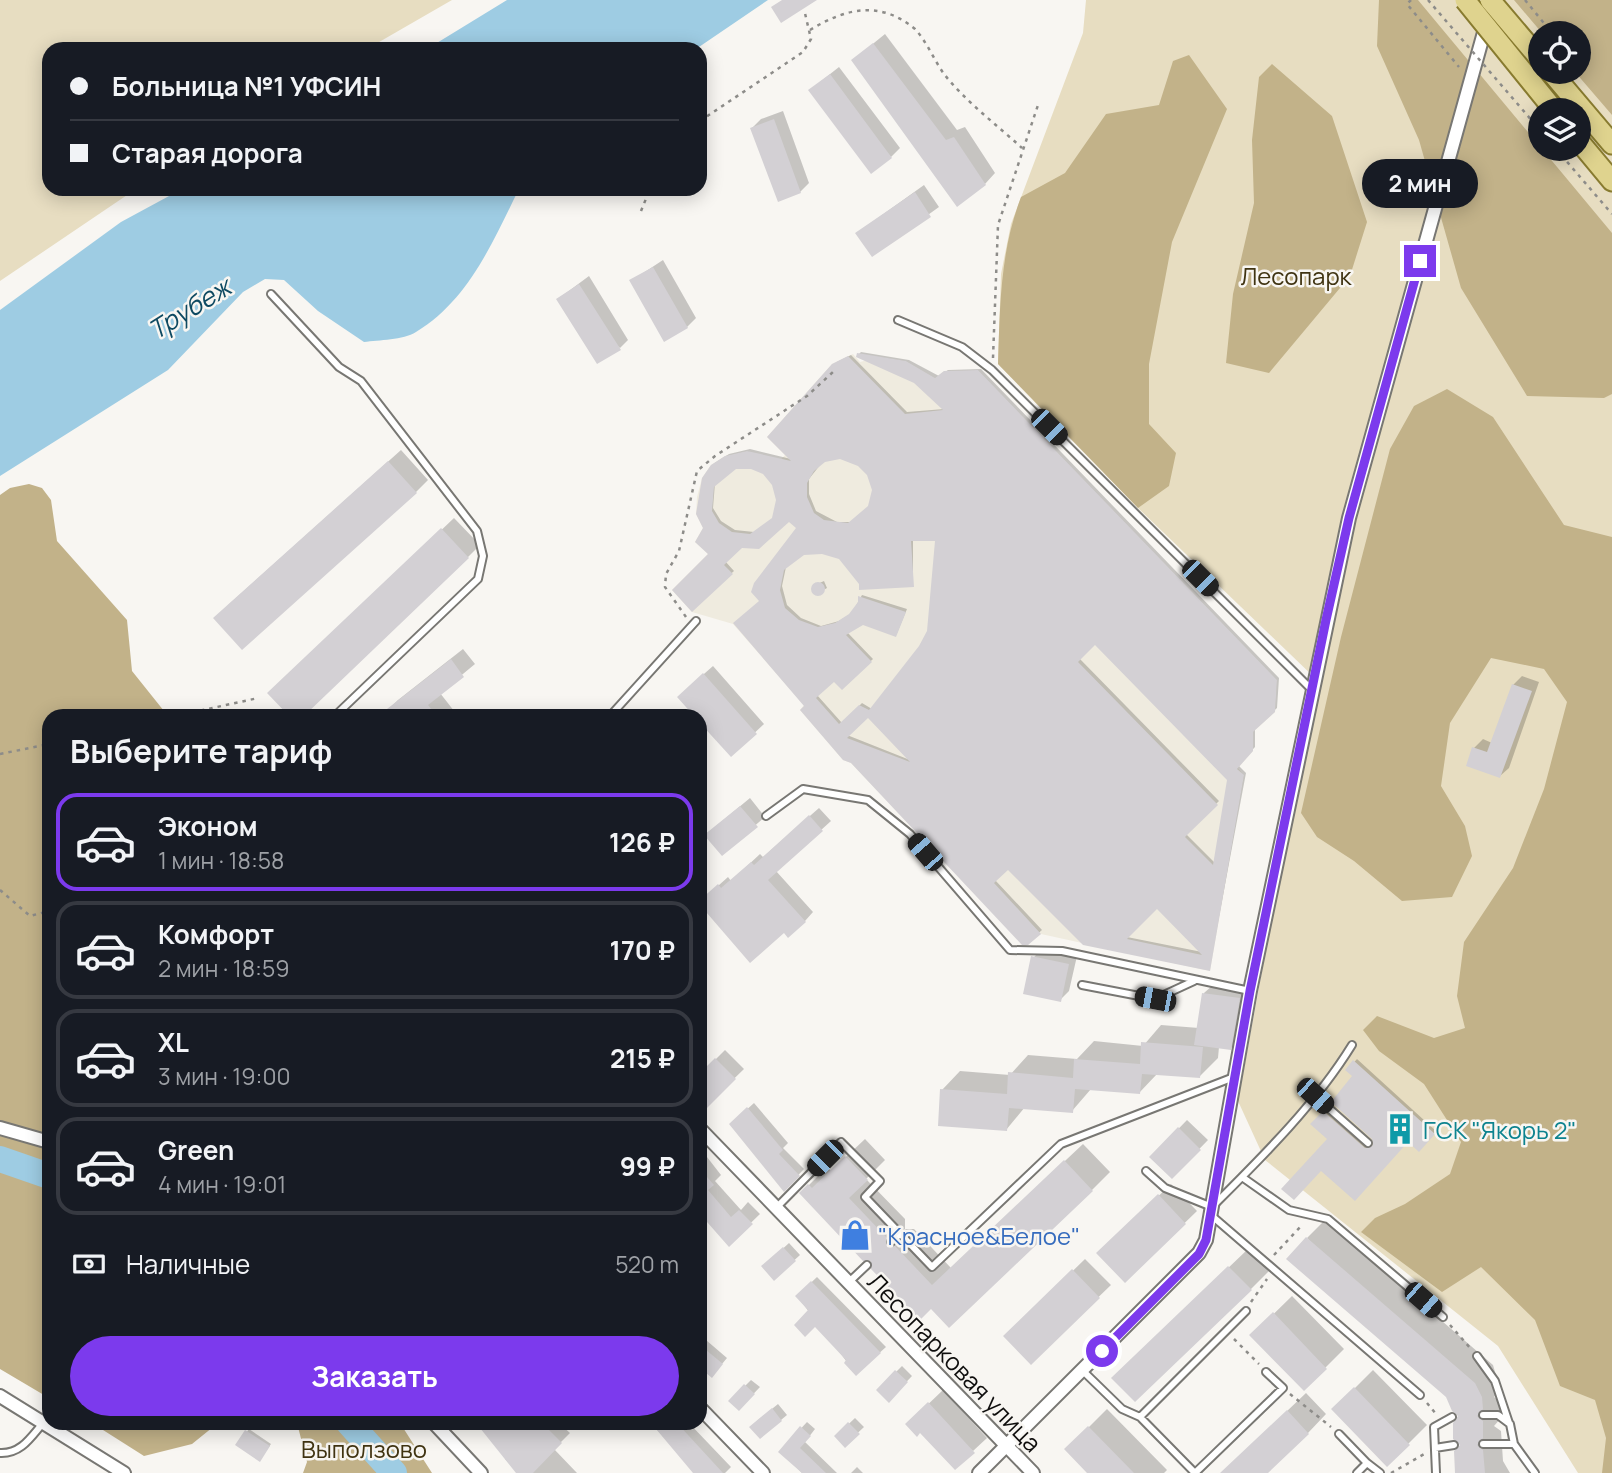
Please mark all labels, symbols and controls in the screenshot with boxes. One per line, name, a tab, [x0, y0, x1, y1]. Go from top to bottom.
map controls	[1528, 21, 1591, 161]
button: locate	[1528, 21, 1591, 84]
text: Больница №1 УФСИН	[112, 68, 381, 104]
button: layers	[1528, 98, 1591, 161]
text: Старая дорога	[112, 135, 303, 171]
callout: 2 мин	[1362, 160, 1478, 208]
text: 2 мин	[1388, 167, 1452, 199]
route end	[1404, 245, 1436, 277]
park label: Лесопарк	[1240, 259, 1353, 292]
water label: Трубеж	[141, 267, 240, 347]
car	[1027, 405, 1072, 449]
car	[1178, 556, 1223, 600]
text: Выберите тариф	[70, 729, 332, 773]
text: Эконом	[158, 808, 258, 844]
icon: car	[74, 811, 137, 874]
text: 126 ₽	[609, 824, 675, 860]
car	[904, 829, 947, 875]
text: 1 мин · 18:58	[158, 844, 284, 876]
text: Комфорт	[158, 916, 274, 952]
icon: car	[74, 919, 137, 982]
text: 170 ₽	[610, 932, 675, 968]
text: 2 мин · 18:59	[158, 952, 289, 984]
car	[1133, 985, 1178, 1013]
text: XL	[158, 1024, 189, 1060]
icon: car	[74, 1027, 137, 1090]
text: 215 ₽	[610, 1040, 675, 1076]
text: 3 мин · 19:00	[158, 1060, 291, 1092]
car	[1293, 1074, 1338, 1118]
building icon: ГСК "Якорь 2"	[1383, 1112, 1417, 1146]
place label: ГСК "Якорь 2"	[1423, 1113, 1577, 1146]
text: Green	[158, 1132, 234, 1168]
icon: car	[74, 1135, 137, 1198]
car	[803, 1136, 848, 1180]
text: 99 ₽	[620, 1148, 675, 1184]
text: 4 мин · 19:01	[158, 1168, 286, 1200]
shop icon: "Красное&Белое"	[838, 1218, 872, 1252]
place label: "Красное&Белое"	[878, 1219, 1081, 1252]
icon: cash	[70, 1245, 108, 1283]
text: Наличные	[126, 1246, 250, 1282]
text: 520 m	[615, 1248, 679, 1280]
street label: Лесопарковая улица	[861, 1265, 1049, 1459]
car	[1401, 1278, 1446, 1322]
route start	[1086, 1335, 1118, 1367]
button: Заказать	[70, 1336, 679, 1416]
park label: Выползово	[301, 1432, 427, 1465]

